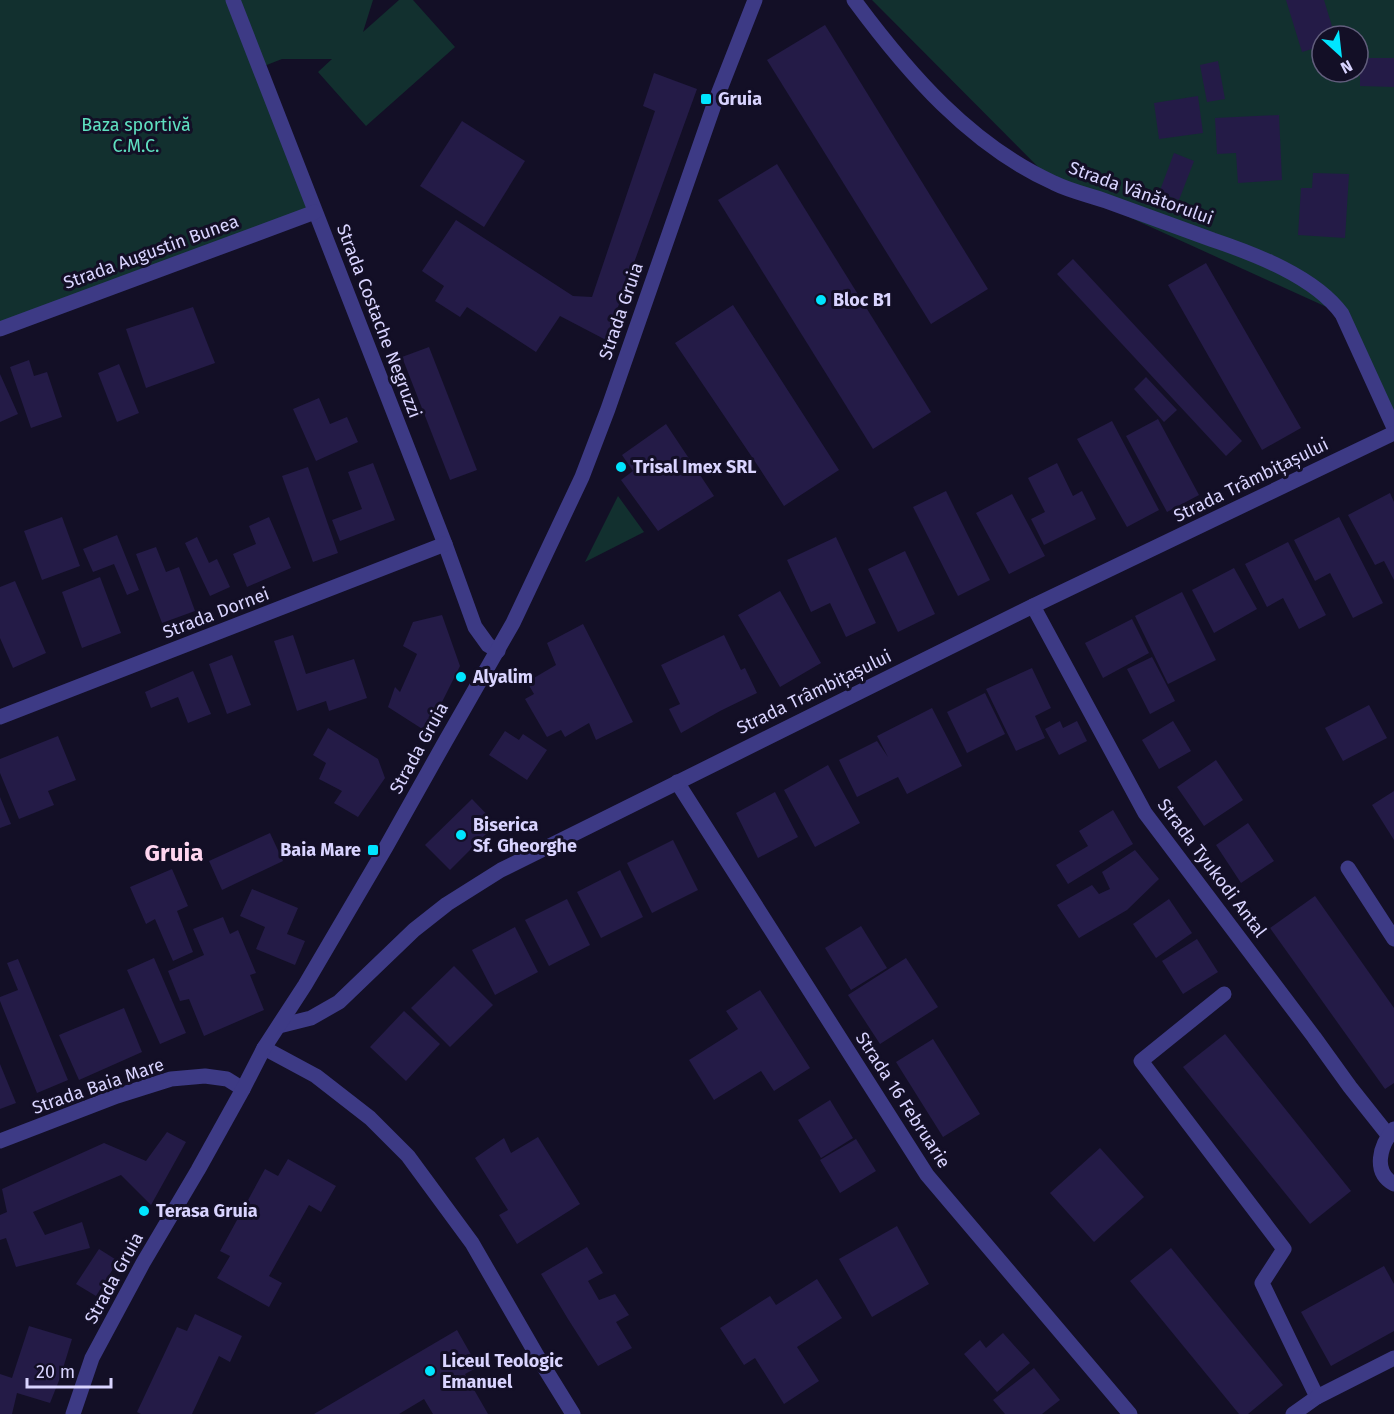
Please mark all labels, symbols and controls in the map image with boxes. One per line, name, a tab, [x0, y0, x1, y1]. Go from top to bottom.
north arrow	[1310, 24, 1370, 84]
text: N	[1338, 56, 1356, 78]
place label: Gruia	[718, 88, 762, 110]
marker: Gruia	[699, 92, 713, 106]
park label: Baza sportivă C.M.C.	[81, 114, 191, 157]
street label: Strada Vânătorului	[1066, 157, 1216, 229]
street label: Strada Augustin Bunea	[60, 210, 242, 294]
street label: Strada Costache Negruzzi	[332, 221, 426, 421]
street label: Strada Gruia	[594, 259, 648, 363]
place label: Bloc B1	[833, 289, 892, 311]
marker: Bloc B1	[814, 293, 828, 307]
street label: Strada Trâmbițașului	[1170, 433, 1332, 528]
place label: Trisal Imex SRL	[633, 456, 757, 478]
marker: Trisal Imex SRL	[614, 460, 628, 474]
street label: Strada Dornei	[160, 583, 272, 643]
street label: Strada Trâmbițașului	[733, 645, 895, 740]
place label: Alyalim	[472, 666, 533, 688]
marker: Alyalim	[454, 670, 468, 684]
street label: Strada Gruia	[385, 698, 453, 798]
street label: Strada Tyukodi Antal	[1153, 794, 1271, 942]
place label: Biserica Sf. Gheorghe	[473, 814, 577, 857]
marker: Biserica Sf. Gheorghe	[454, 828, 468, 842]
district label: Gruia	[145, 839, 203, 867]
place label: Baia Mare	[280, 839, 361, 861]
marker: Baia Mare	[366, 843, 380, 857]
street label: Strada 16 Februarie	[851, 1028, 955, 1172]
street label: Strada Baia Mare	[29, 1053, 167, 1119]
place label: Terasa Gruia	[156, 1200, 258, 1222]
marker: Terasa Gruia	[137, 1204, 151, 1218]
street label: Strada Gruia	[80, 1228, 148, 1328]
place label: Liceul Teologic Emanuel	[442, 1350, 563, 1393]
scale bar	[27, 1351, 111, 1389]
text: 20 m	[36, 1361, 75, 1383]
marker: Liceul Teologic Emanuel	[423, 1364, 437, 1378]

